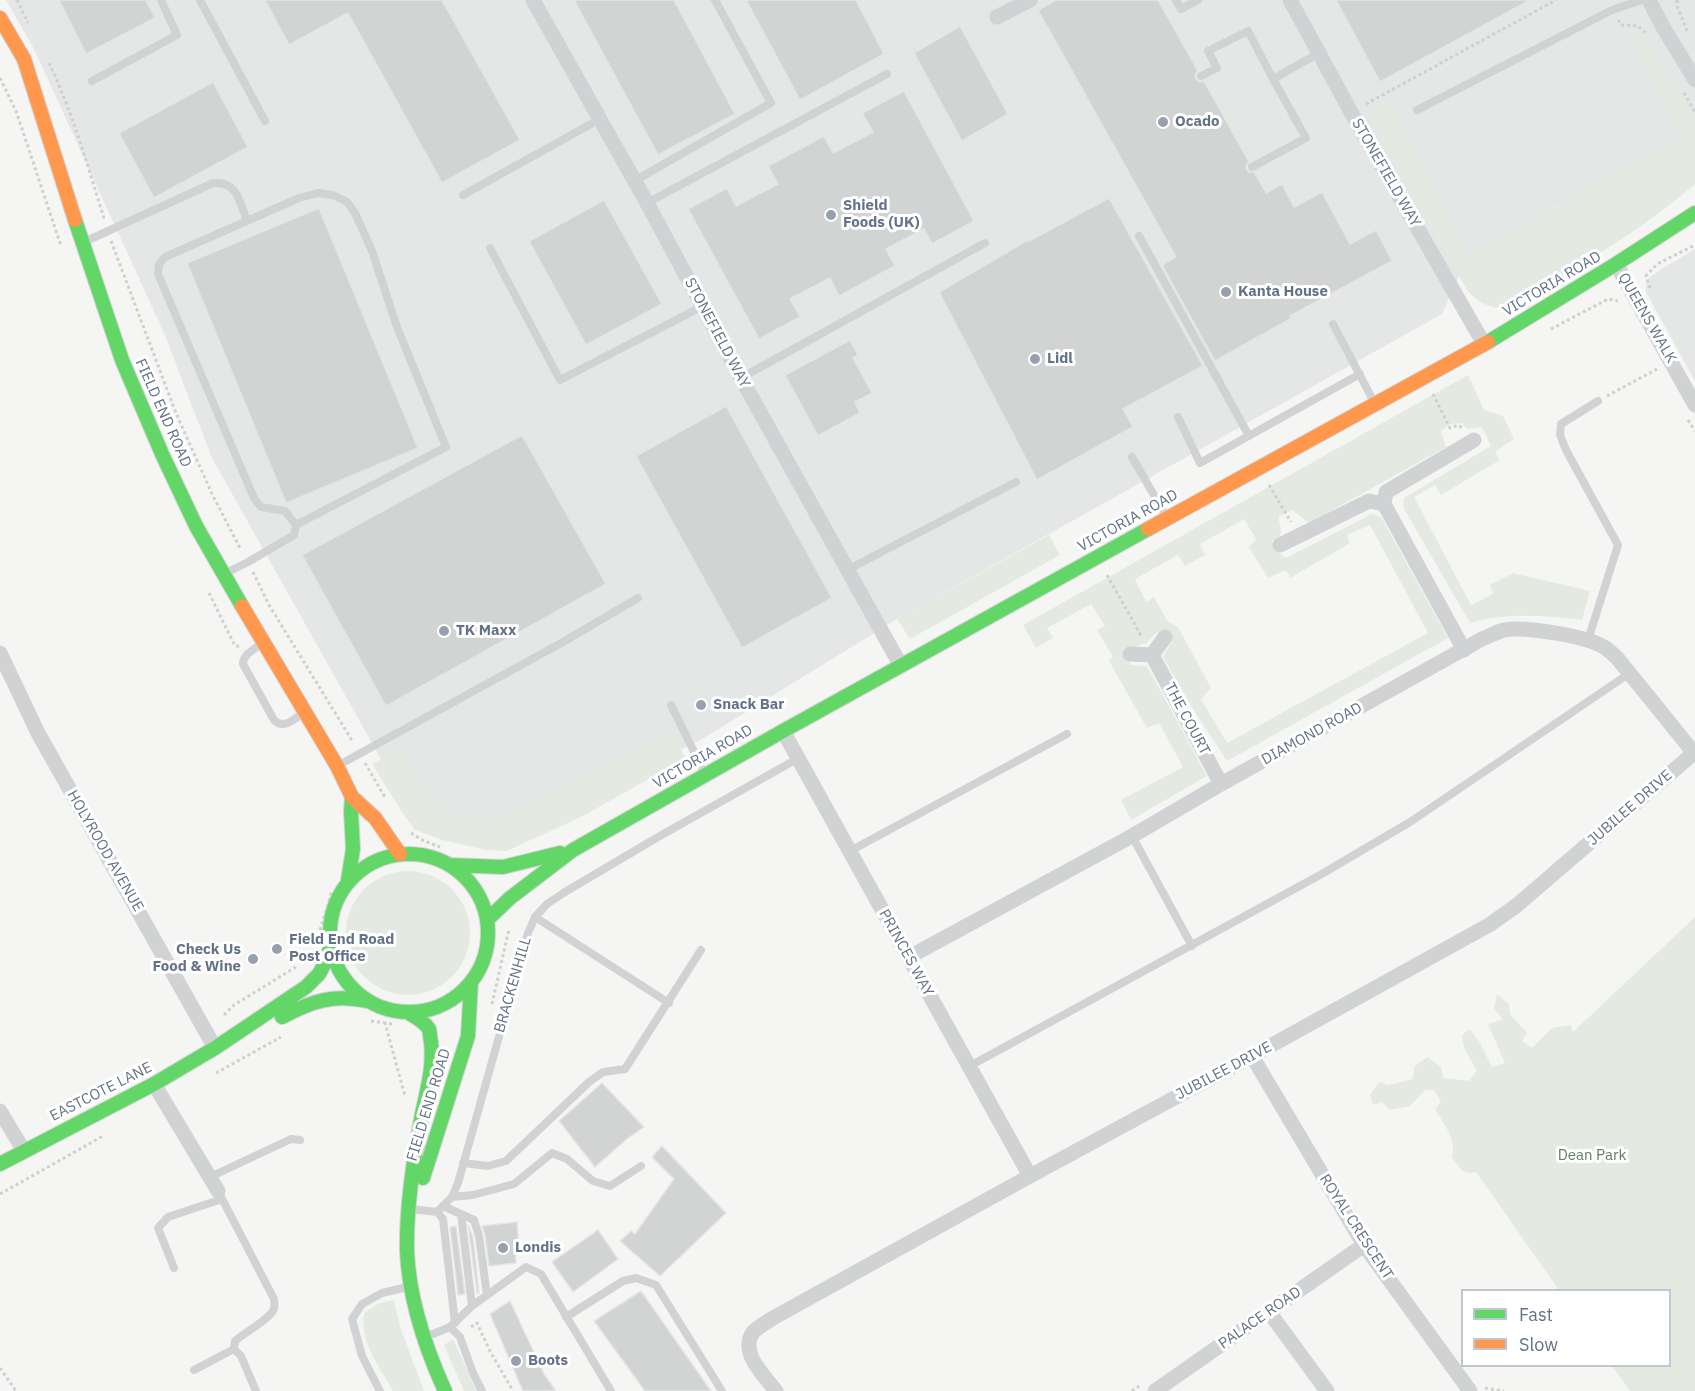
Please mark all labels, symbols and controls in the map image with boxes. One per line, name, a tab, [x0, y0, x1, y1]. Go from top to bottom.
place label: Ocado	[1175, 113, 1220, 131]
marker: Ocado	[1156, 115, 1170, 129]
street label: STONEFIELD WAY	[1348, 116, 1424, 230]
place label: Shield Foods (UK)	[843, 197, 920, 232]
marker: Shield Foods (UK)	[824, 208, 838, 222]
street label: VICTORIA ROAD	[1500, 248, 1604, 320]
street label: QUEENS WALK	[1614, 270, 1680, 366]
street label: STONEFIELD WAY	[680, 275, 754, 391]
place label: Kanta House	[1238, 283, 1328, 301]
marker: Kanta House	[1219, 285, 1233, 299]
place label: Lidl	[1047, 350, 1073, 368]
marker: Lidl	[1028, 352, 1042, 366]
street label: FIELD END ROAD	[131, 356, 195, 470]
street label: VICTORIA ROAD	[1075, 486, 1181, 556]
place label: TK Maxx	[456, 622, 516, 640]
marker: TK Maxx	[437, 624, 451, 638]
street label: THE COURT	[1160, 680, 1214, 758]
place label: Snack Bar	[713, 696, 784, 714]
marker: Snack Bar	[694, 698, 708, 712]
street label: DIAMOND ROAD	[1259, 699, 1365, 769]
street label: VICTORIA ROAD	[650, 721, 756, 793]
street label: JUBILEE DRIVE	[1584, 767, 1676, 849]
street label: HOLYROOD AVENUE	[63, 787, 147, 915]
street label: PRINCES WAY	[875, 906, 937, 1000]
place label: Field End Road Post Office	[289, 931, 394, 966]
street label: BRACKENHILL	[491, 935, 535, 1035]
place label: Check Us Food & Wine	[153, 941, 241, 976]
marker: Field End Road Post Office	[270, 942, 284, 956]
marker: Check Us Food & Wine	[246, 952, 260, 966]
street label: JUBILEE DRIVE	[1173, 1038, 1275, 1104]
street label: FIELD END ROAD	[403, 1047, 455, 1163]
street label: EASTCOTE LANE	[47, 1059, 155, 1125]
park label: Dean Park	[1558, 1147, 1626, 1165]
street label: ROYAL CRESCENT	[1315, 1171, 1397, 1283]
place label: Londis	[515, 1239, 561, 1257]
marker: Londis	[496, 1241, 510, 1255]
street label: PALACE ROAD	[1215, 1283, 1305, 1353]
legend	[1461, 1289, 1671, 1367]
text: Fast	[1519, 1303, 1553, 1326]
text: Slow	[1519, 1333, 1558, 1356]
place label: Boots	[528, 1352, 568, 1370]
marker: Boots	[509, 1354, 523, 1368]

